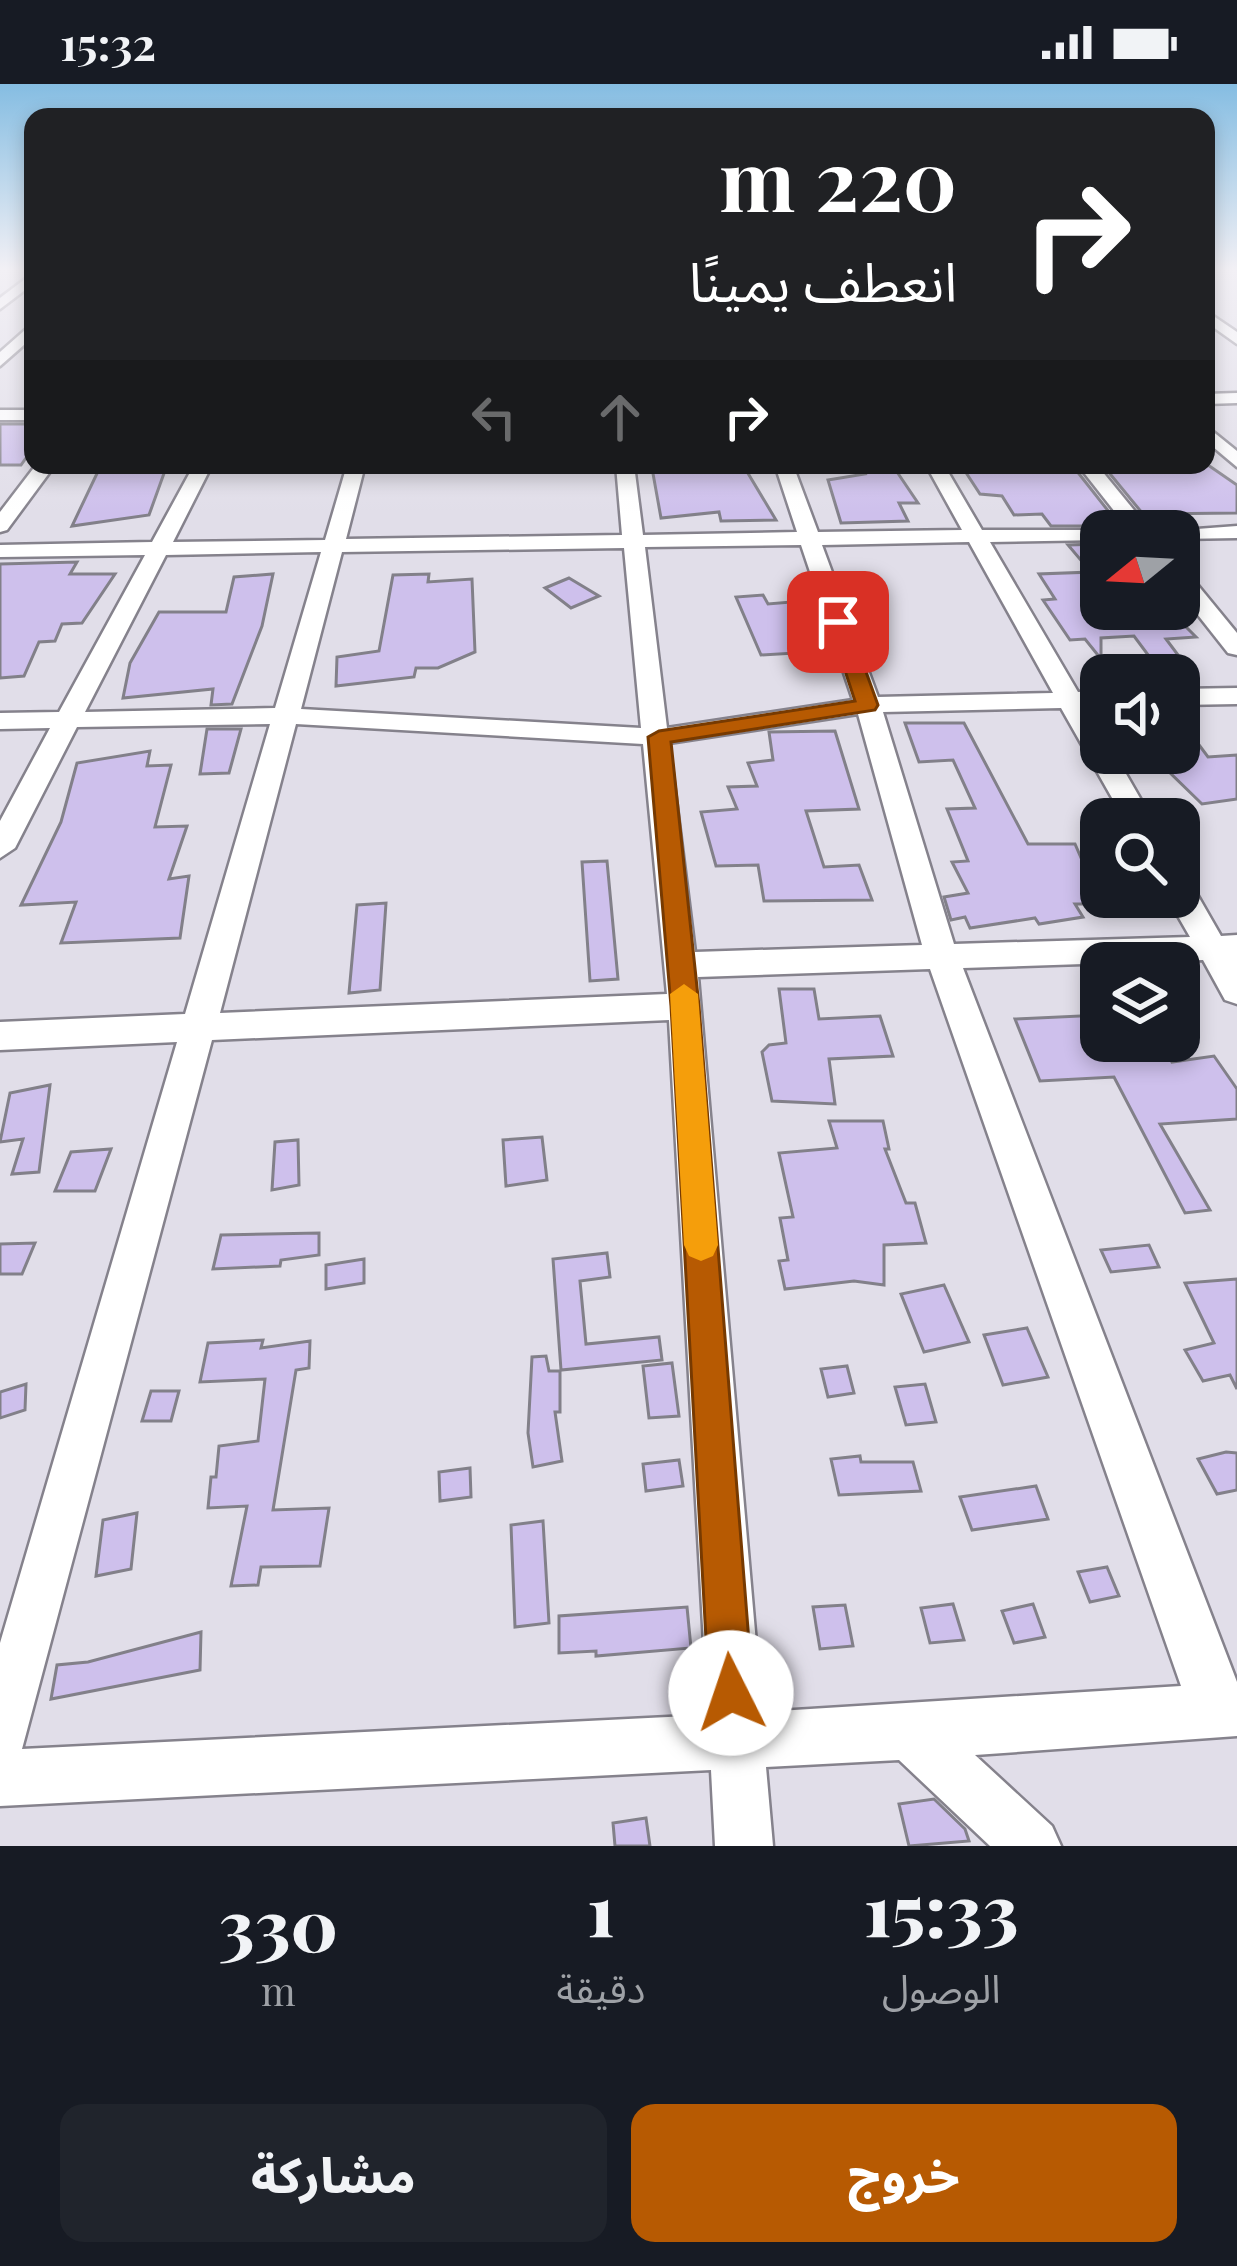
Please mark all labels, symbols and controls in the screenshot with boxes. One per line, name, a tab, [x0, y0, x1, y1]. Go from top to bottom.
text: 15:32	[60, 12, 156, 72]
text: 220 m	[719, 121, 957, 233]
icon: right	[999, 156, 1155, 312]
text: انعطف يمينًا	[689, 244, 957, 316]
icon: left	[461, 384, 527, 450]
icon: ahead	[587, 384, 653, 450]
icon: right	[713, 384, 779, 450]
north arrow	[1080, 510, 1200, 630]
map controls	[1080, 510, 1200, 1062]
pin	[787, 571, 889, 673]
icon: arrive	[805, 589, 871, 655]
button: sound	[1080, 654, 1200, 774]
button: search	[1080, 798, 1200, 918]
button: layers	[1080, 942, 1200, 1062]
position arrow	[668, 1630, 794, 1756]
text: 1	[587, 1859, 615, 1955]
text: 15:33	[864, 1859, 1019, 1955]
text: 330	[219, 1874, 338, 1970]
text: دقيقة	[557, 1961, 645, 2013]
text: الوصول	[882, 1961, 1000, 2013]
text: m	[261, 1964, 296, 2016]
button: مشاركة	[60, 2104, 607, 2242]
button: خروج	[631, 2104, 1177, 2242]

